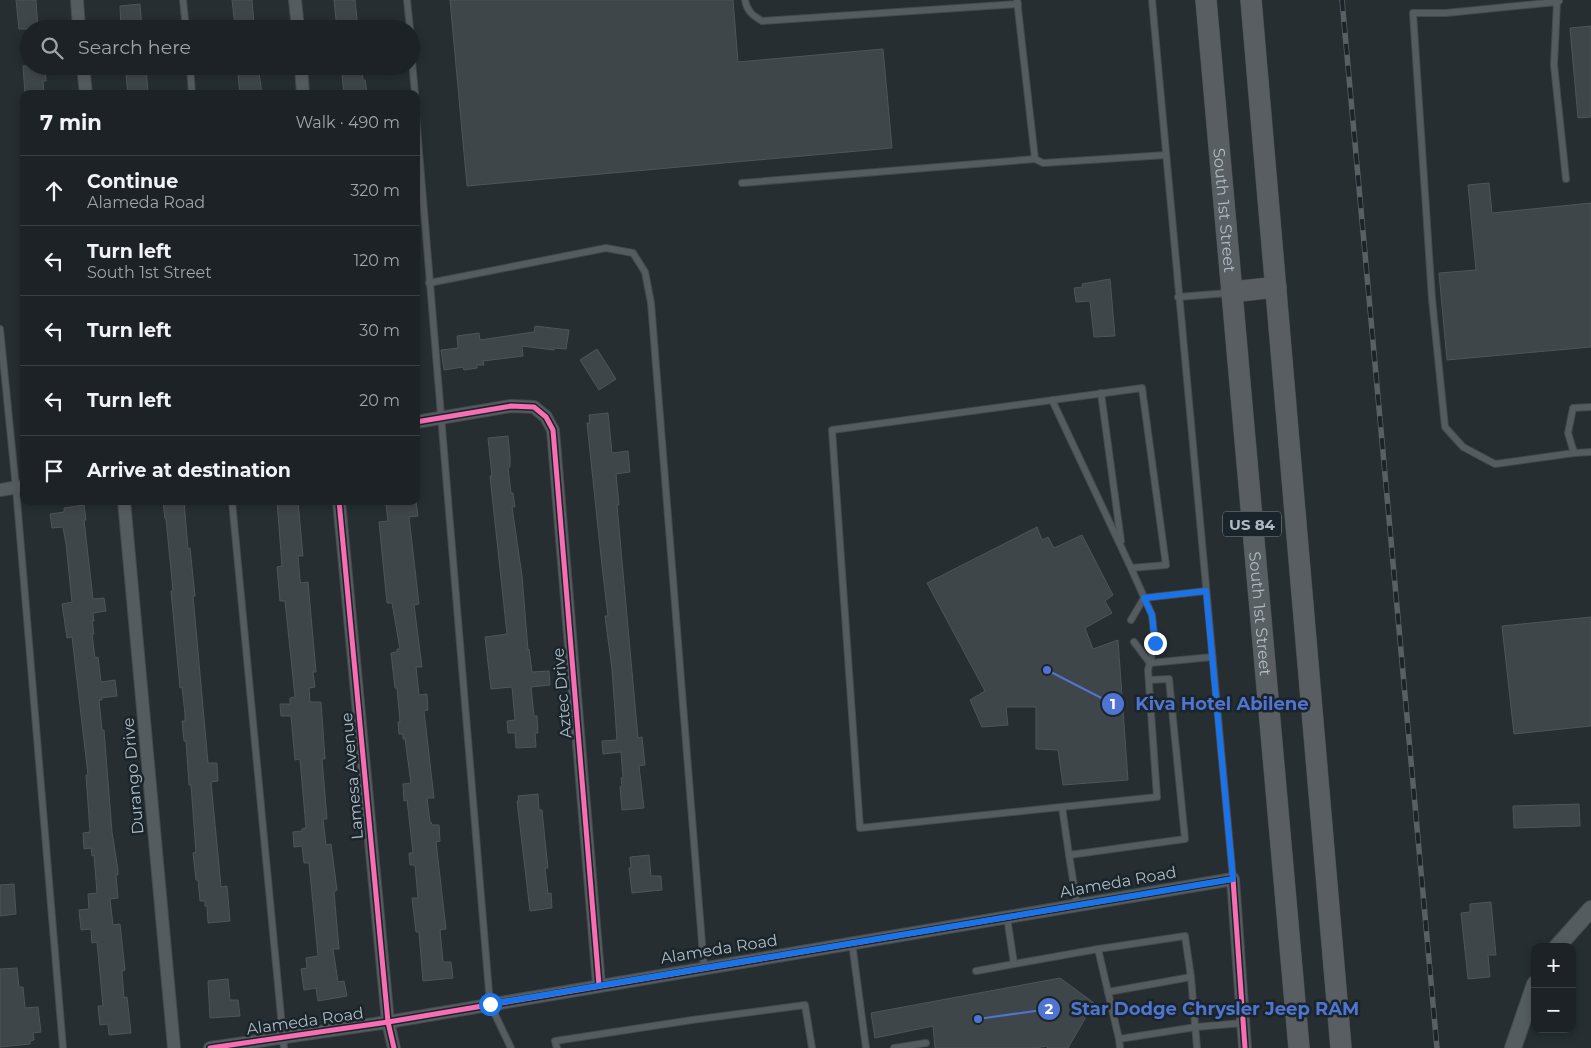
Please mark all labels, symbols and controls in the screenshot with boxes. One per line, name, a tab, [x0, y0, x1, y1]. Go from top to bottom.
search box	[20, 20, 420, 75]
icon: search	[38, 34, 66, 62]
text: Search here	[78, 36, 191, 59]
text: 7 min	[40, 110, 102, 135]
text: Walk · 490 m	[295, 113, 400, 132]
street label: South 1st Street	[1210, 147, 1240, 274]
text: Continue	[87, 170, 178, 193]
icon: ahead	[40, 177, 68, 205]
text: 320 m	[350, 181, 400, 200]
text: Alameda Road	[87, 193, 205, 212]
text: Turn left	[87, 240, 172, 263]
icon: left	[40, 247, 68, 275]
text: 120 m	[353, 251, 400, 270]
text: South 1st Street	[87, 263, 212, 282]
icon: left	[40, 317, 68, 345]
text: Turn left	[87, 319, 172, 342]
text: 30 m	[359, 321, 400, 340]
icon: left	[40, 387, 68, 415]
text: Turn left	[87, 389, 172, 412]
text: 20 m	[359, 391, 400, 410]
icon: arrive	[40, 457, 68, 485]
text: Arrive at destination	[87, 459, 291, 482]
road number: US 84	[1223, 512, 1281, 536]
street label: South 1st Street	[1245, 551, 1275, 677]
route end	[1144, 632, 1167, 655]
street label: Aztec Drive	[549, 647, 575, 739]
callout: Kiva Hotel Abilene	[1101, 688, 1319, 721]
text: Kiva Hotel Abilene	[1135, 693, 1309, 715]
text: 1	[1110, 694, 1116, 713]
street label: Lamesa Avenue	[337, 712, 367, 840]
street label: Durango Drive	[118, 717, 148, 835]
street label: Alameda Road	[1058, 862, 1178, 902]
street label: Alameda Road	[659, 930, 779, 968]
map controls	[1531, 943, 1576, 1033]
button: +	[1531, 943, 1576, 988]
button: −	[1531, 988, 1576, 1033]
callout: Star Dodge Chrysler Jeep RAM	[1036, 992, 1369, 1025]
route start	[479, 993, 502, 1016]
text: Star Dodge Chrysler Jeep RAM	[1071, 998, 1359, 1020]
text: 2	[1045, 999, 1054, 1018]
street label: Alameda Road	[245, 1003, 365, 1039]

